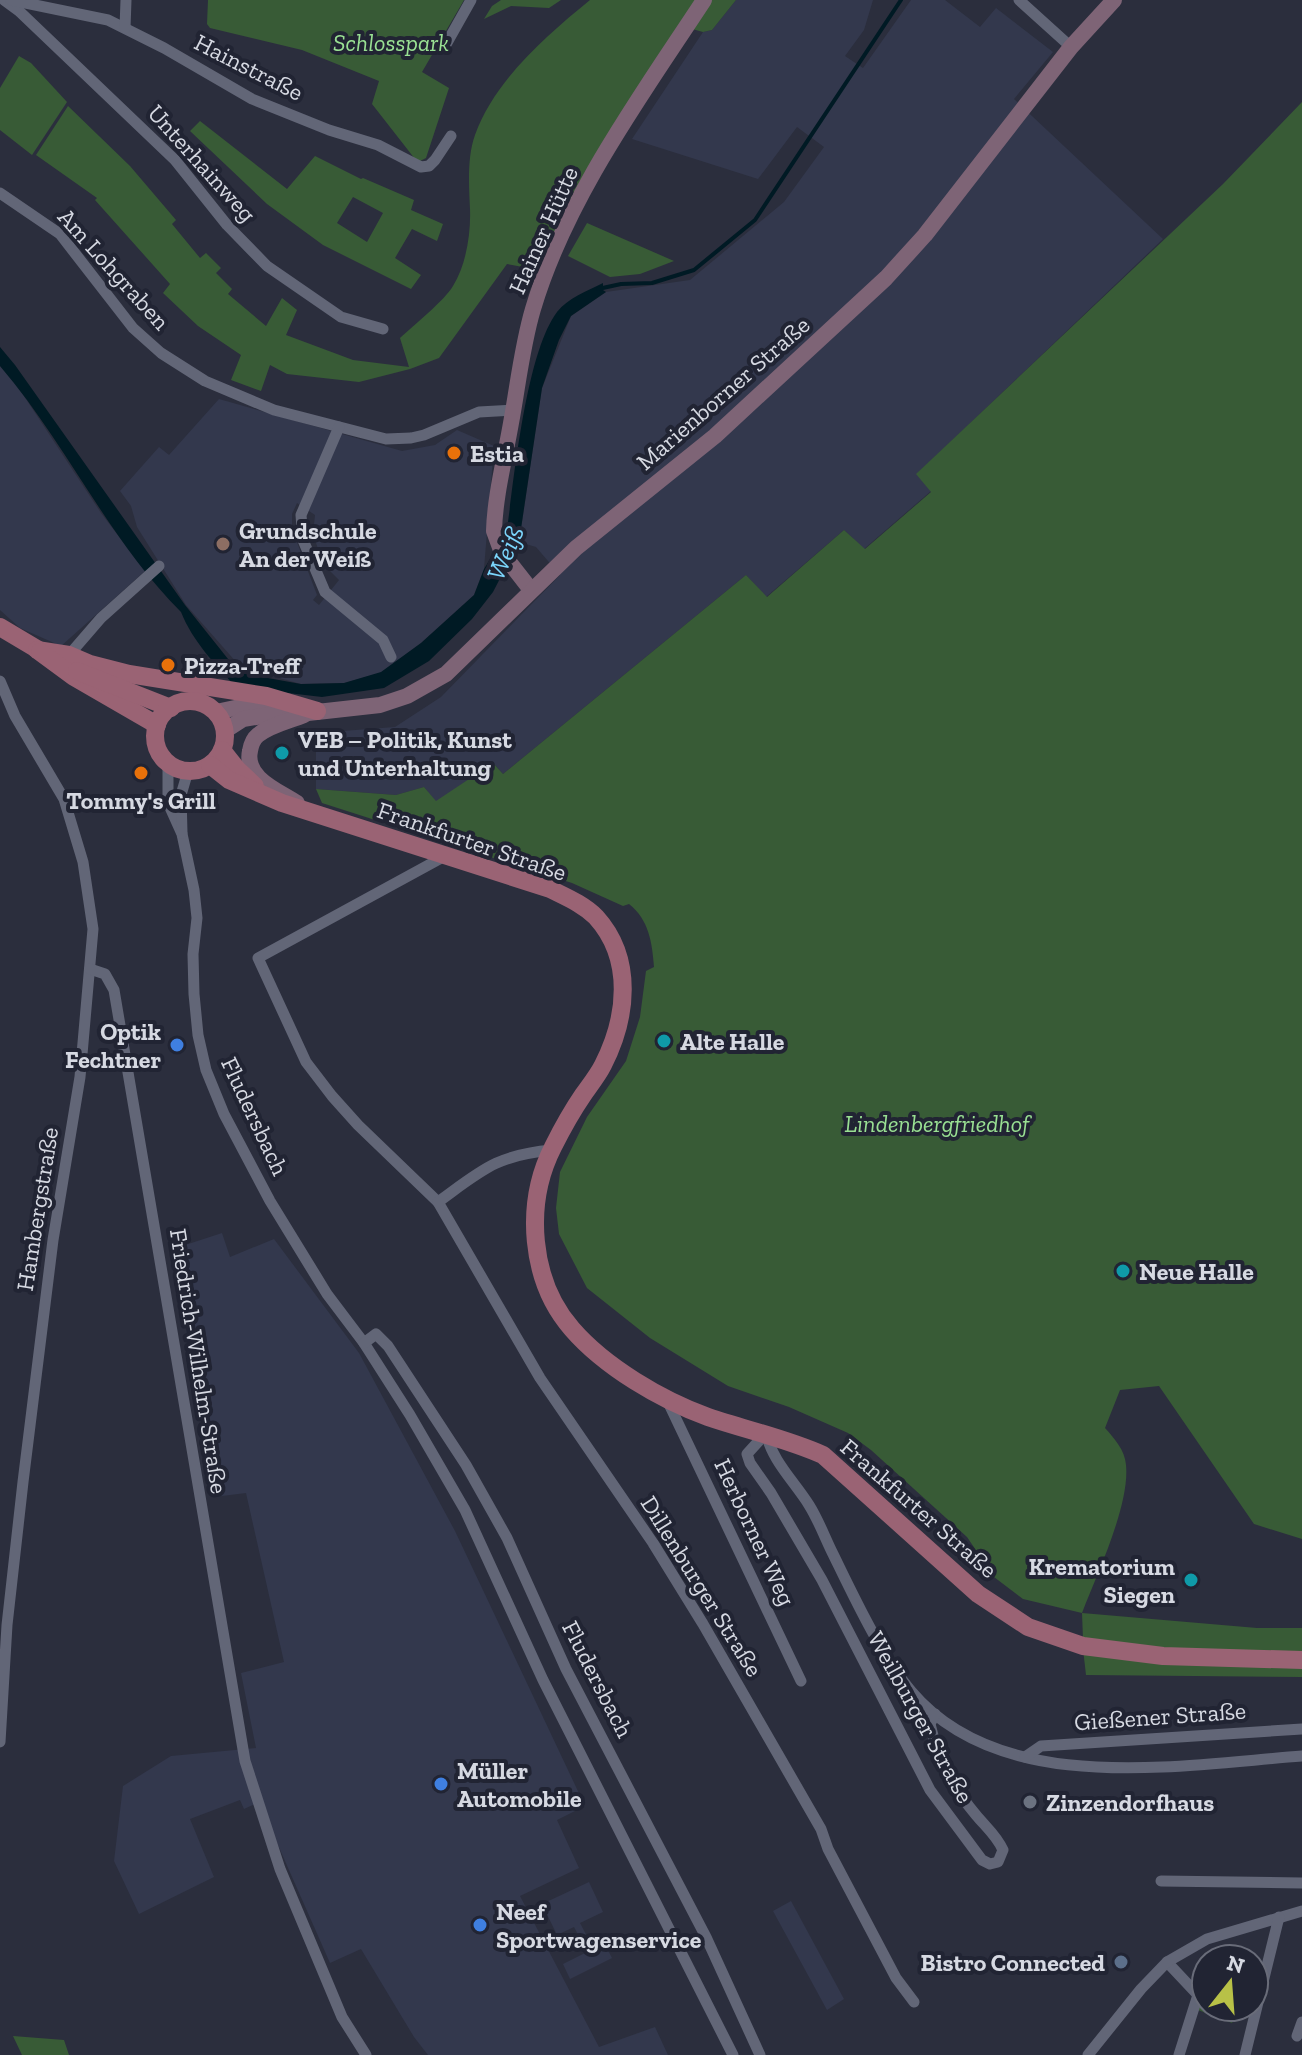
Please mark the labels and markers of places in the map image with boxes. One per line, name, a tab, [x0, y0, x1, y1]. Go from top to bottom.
place label: Estia	[470, 439, 524, 468]
marker: Estia	[445, 444, 463, 462]
place label: Grundschule An der Weiß	[239, 516, 377, 573]
marker: Grundschule An der Weiß	[214, 535, 232, 553]
place label: Pizza-Treff	[184, 651, 303, 680]
marker: Pizza-Treff	[159, 656, 177, 674]
place label: VEB – Politik, Kunst und Unterhaltung	[298, 725, 512, 782]
marker: VEB – Politik, Kunst und Unterhaltung	[273, 744, 291, 762]
marker: Tommy's Grill	[132, 764, 150, 782]
place label: Tommy's Grill	[66, 786, 216, 815]
place label: Optik Fechtner	[65, 1017, 161, 1074]
place label: Alte Halle	[680, 1027, 785, 1056]
marker: Alte Halle	[655, 1032, 673, 1050]
marker: Optik Fechtner	[168, 1036, 186, 1054]
place label: Neue Halle	[1139, 1257, 1254, 1286]
marker: Neue Halle	[1114, 1262, 1132, 1280]
place label: Krematorium Siegen	[1029, 1552, 1175, 1609]
marker: Krematorium Siegen	[1182, 1571, 1200, 1589]
place label: Müller Automobile	[457, 1756, 582, 1813]
marker: Müller Automobile	[432, 1775, 450, 1793]
place label: Zinzendorfhaus	[1046, 1788, 1214, 1817]
marker: Zinzendorfhaus	[1021, 1793, 1039, 1811]
place label: Neef Sportwagenservice	[496, 1897, 702, 1954]
marker: Neef Sportwagenservice	[471, 1916, 489, 1934]
place label: Bistro Connected	[921, 1948, 1105, 1977]
marker: Bistro Connected	[1112, 1953, 1130, 1971]

